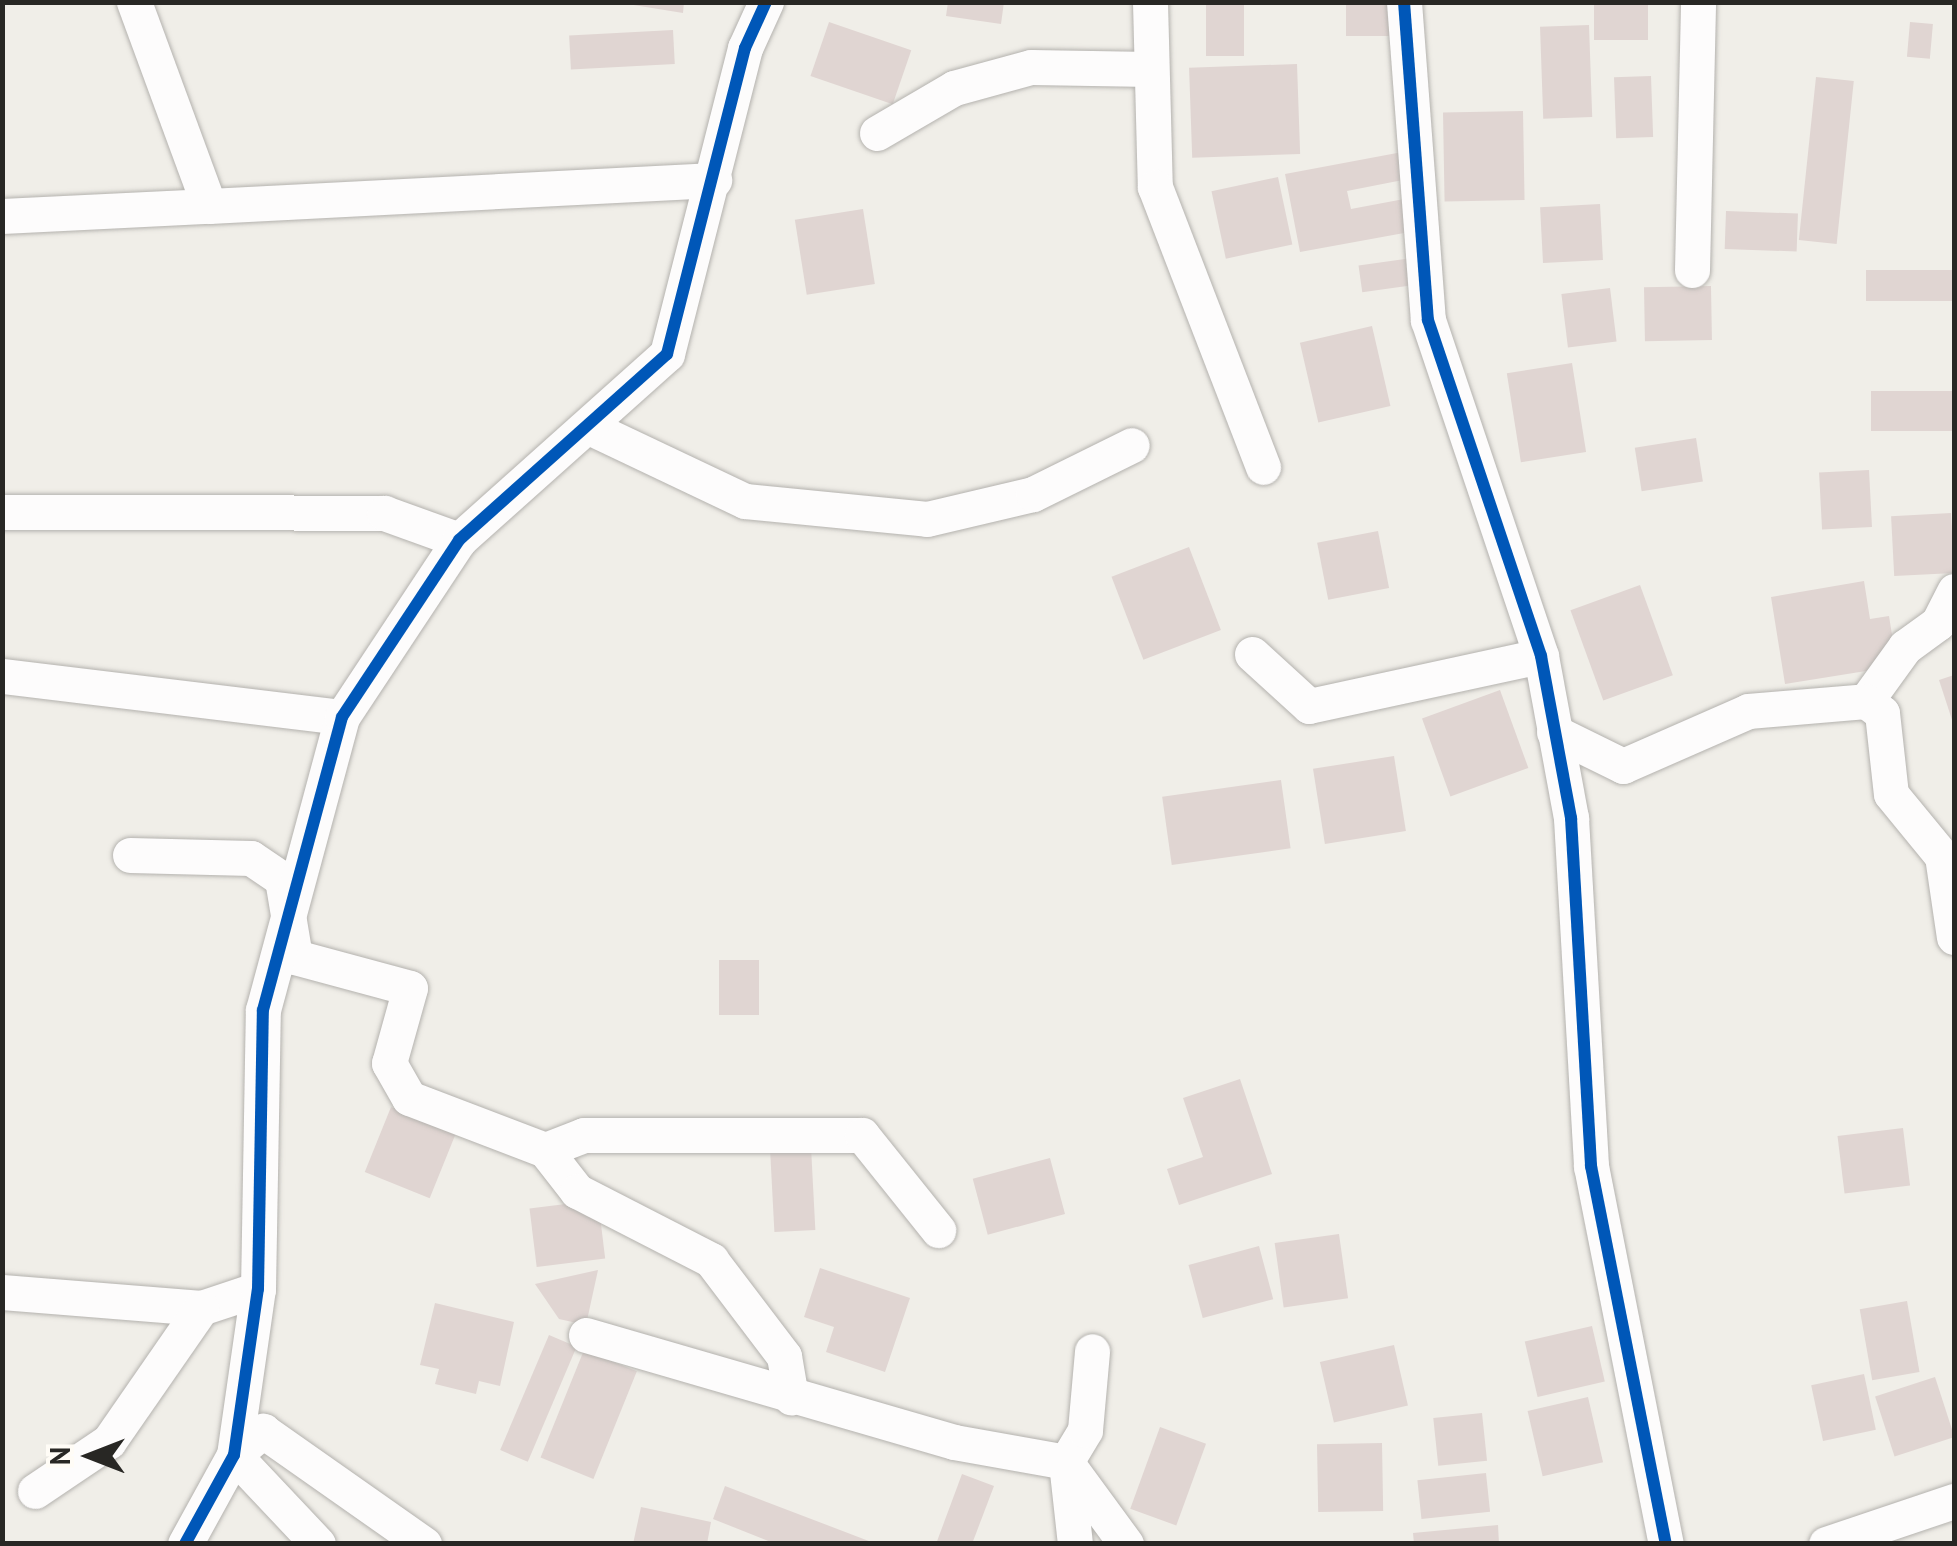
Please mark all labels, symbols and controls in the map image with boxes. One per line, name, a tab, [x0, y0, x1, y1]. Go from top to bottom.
north arrow	[40, 1406, 140, 1506]
text: N	[41, 1447, 78, 1465]

